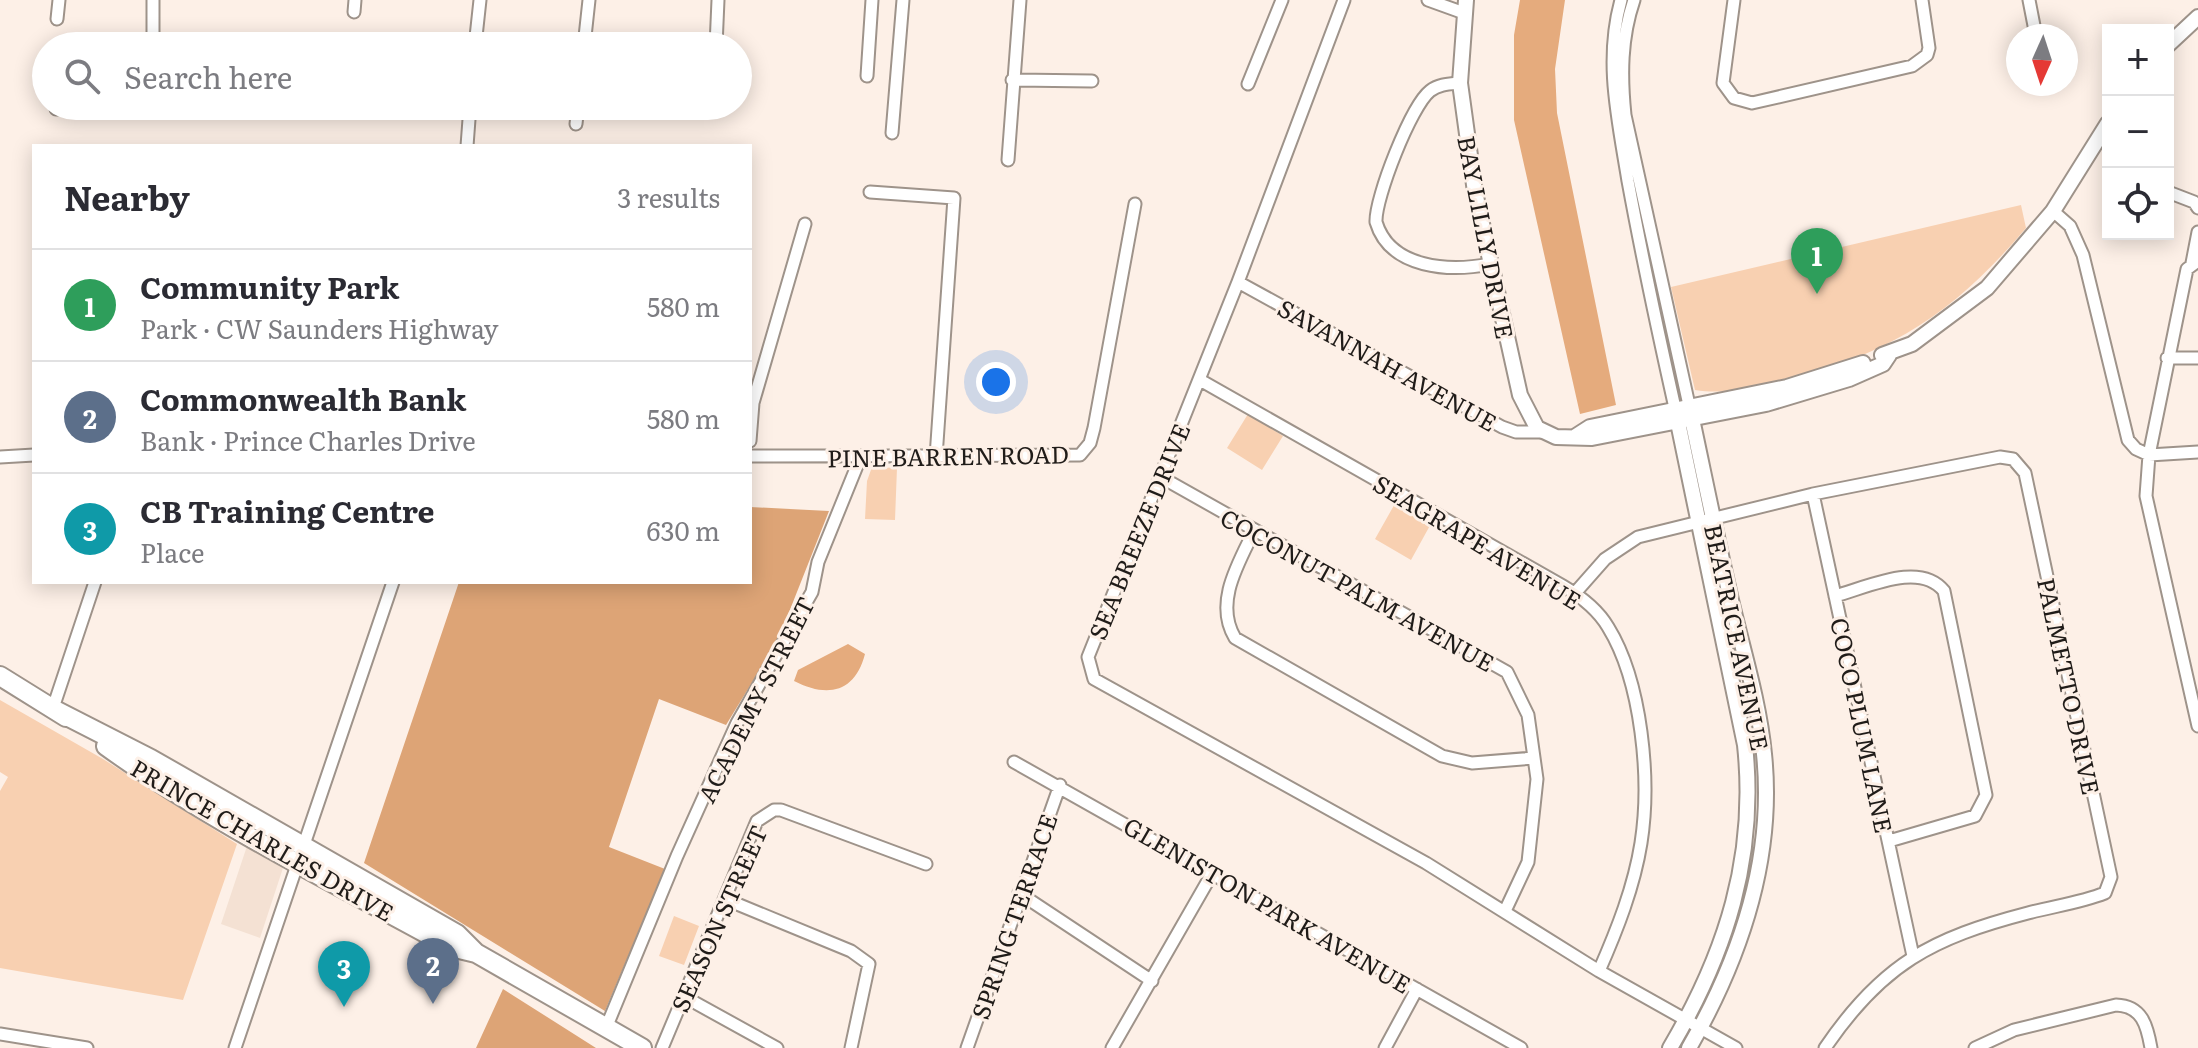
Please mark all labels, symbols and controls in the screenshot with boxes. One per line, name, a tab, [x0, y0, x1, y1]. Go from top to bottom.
north arrow	[2006, 24, 2078, 96]
map controls	[2102, 24, 2174, 240]
button: +	[2102, 24, 2174, 96]
search box	[32, 32, 752, 120]
icon: search	[60, 54, 104, 98]
text: Search here	[124, 54, 292, 98]
button: −	[2102, 96, 2174, 168]
street label: BAY LILLY DRIVE	[1450, 133, 1524, 341]
button: locate	[2102, 168, 2174, 240]
text: Nearby	[64, 171, 190, 221]
text: 3 results	[617, 177, 720, 216]
pin: 1	[1791, 228, 1843, 294]
text: Community Park	[140, 264, 399, 308]
text: 1	[85, 286, 95, 325]
text: 580 m	[647, 286, 720, 325]
street label: SAVANNAH AVENUE	[1272, 289, 1504, 439]
text: Park · CW Saunders Highway	[140, 308, 498, 347]
your location	[976, 362, 1016, 402]
text: Commonwealth Bank	[140, 376, 466, 420]
text: 2	[83, 398, 97, 437]
text: 580 m	[647, 398, 720, 437]
street label: SEA BREEZE DRIVE	[1079, 418, 1197, 644]
text: Bank · Prince Charles Drive	[140, 420, 476, 459]
street label: PINE BARREN ROAD	[827, 435, 1069, 475]
street label: SEAGRAPE AVENUE	[1367, 465, 1589, 617]
text: CB Training Centre	[140, 488, 435, 532]
street label: COCONUT PALM AVENUE	[1214, 499, 1502, 679]
text: 3	[83, 510, 97, 549]
text: 630 m	[646, 510, 720, 549]
street label: BEATRICE AVENUE	[1697, 520, 1779, 754]
text: Place	[140, 532, 205, 571]
street label: PALMETTO DRIVE	[2030, 574, 2110, 798]
street label: ACADEMY STREET	[688, 590, 822, 808]
street label: COCO PLUM LANE	[1823, 614, 1903, 836]
street label: PRINCE CHARLES DRIVE	[125, 749, 401, 929]
street label: GLENISTON PARK AVENUE	[1118, 807, 1418, 1001]
street label: SPRING TERRACE	[961, 808, 1065, 1024]
street label: SEASON STREET	[661, 819, 775, 1017]
pin: 2	[407, 938, 459, 1004]
pin: 3	[318, 941, 370, 1007]

